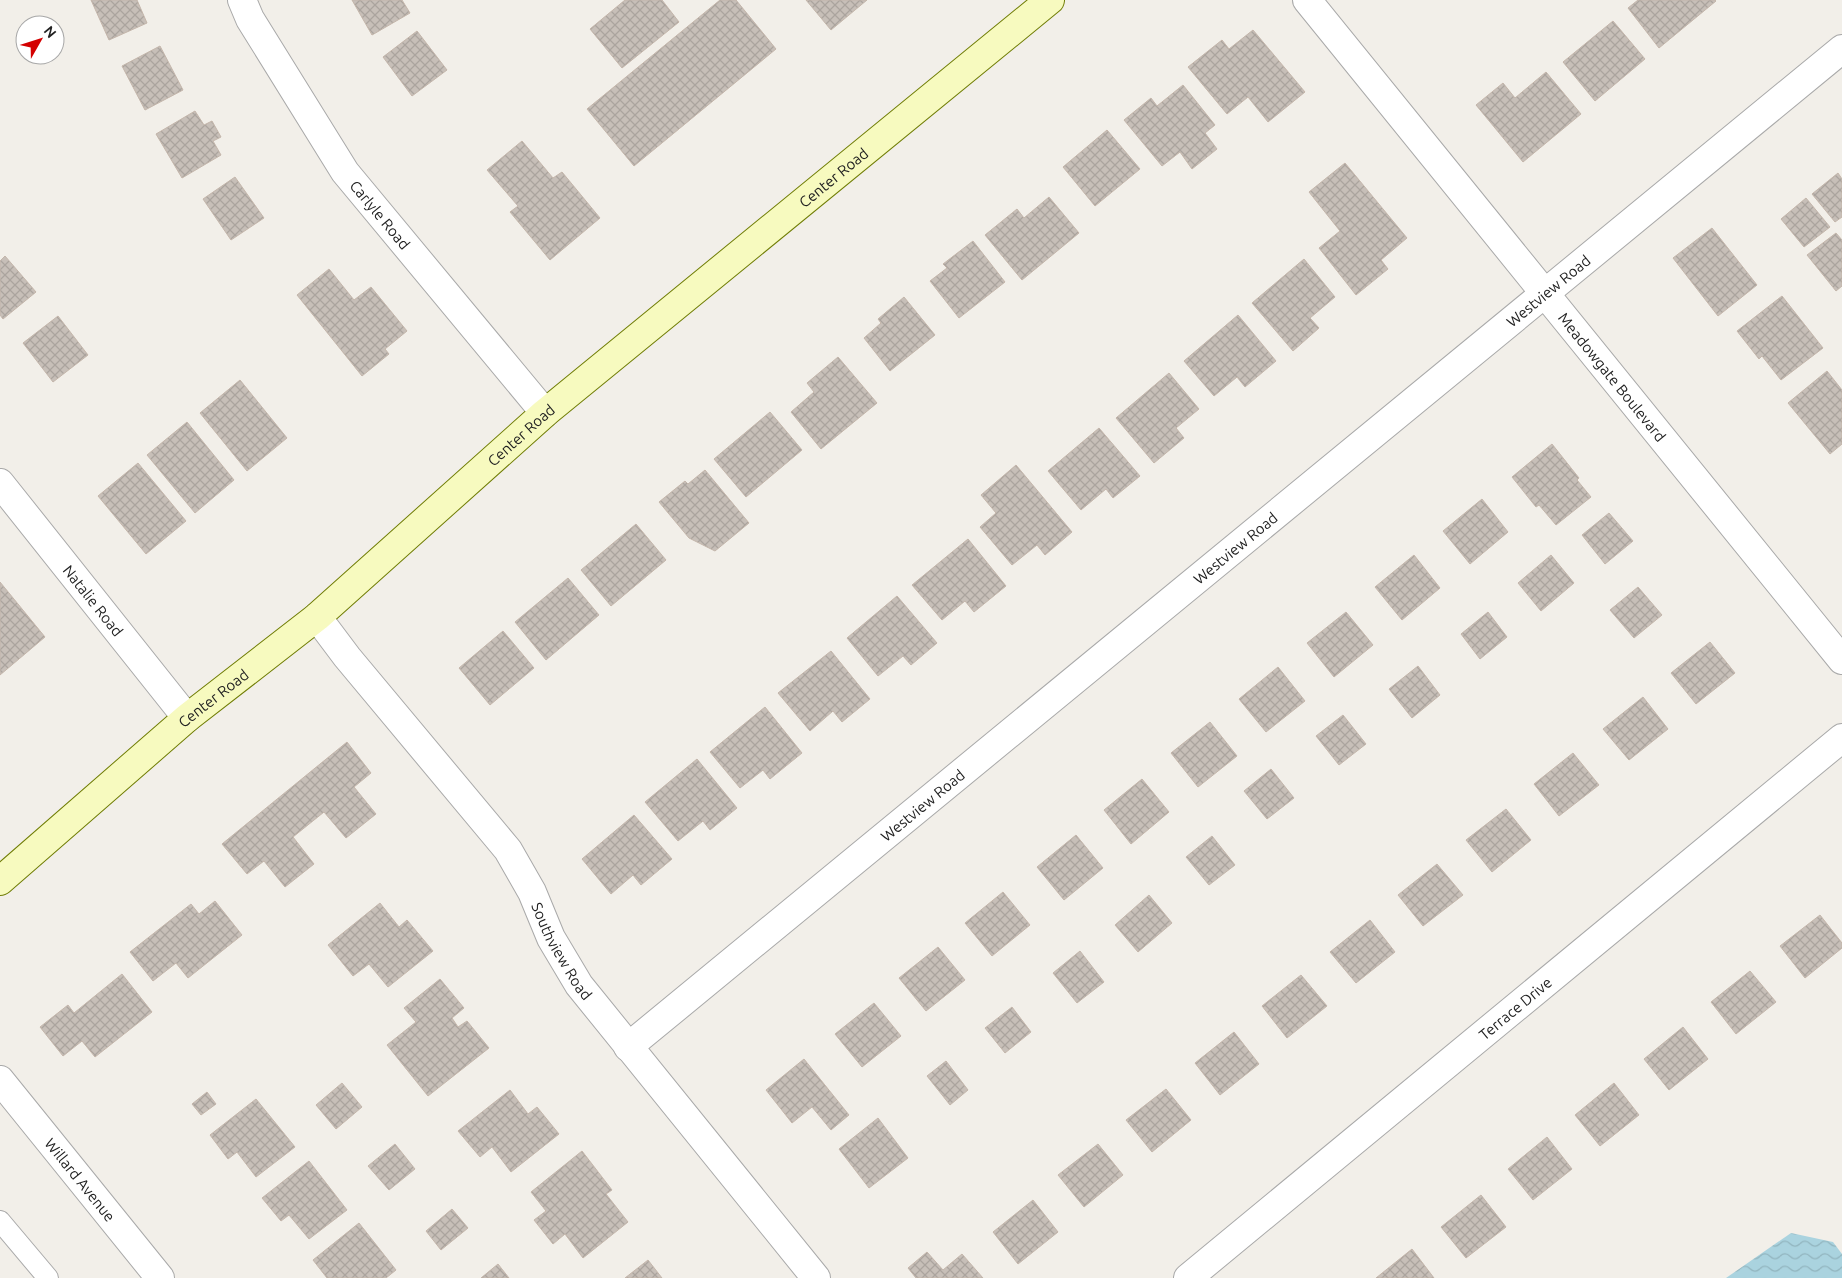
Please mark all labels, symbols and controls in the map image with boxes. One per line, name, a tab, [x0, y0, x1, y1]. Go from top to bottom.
north arrow	[15, 15, 65, 65]
text: N	[41, 23, 60, 41]
street label: Center Road	[795, 144, 871, 210]
street label: Carlyle Road	[347, 177, 414, 252]
street label: Westview Road	[1503, 251, 1593, 330]
street label: Meadowgate Boulevard	[1555, 309, 1670, 445]
street label: Center Road	[484, 401, 558, 469]
street label: Westview Road	[1190, 508, 1280, 587]
street label: Natalie Road	[60, 561, 127, 639]
street label: Center Road	[175, 665, 251, 730]
street label: Westview Road	[877, 766, 968, 844]
street label: Southview Road	[529, 900, 596, 1003]
street label: Terrace Drive	[1475, 973, 1555, 1043]
street label: Willard Avenue	[42, 1135, 119, 1225]

